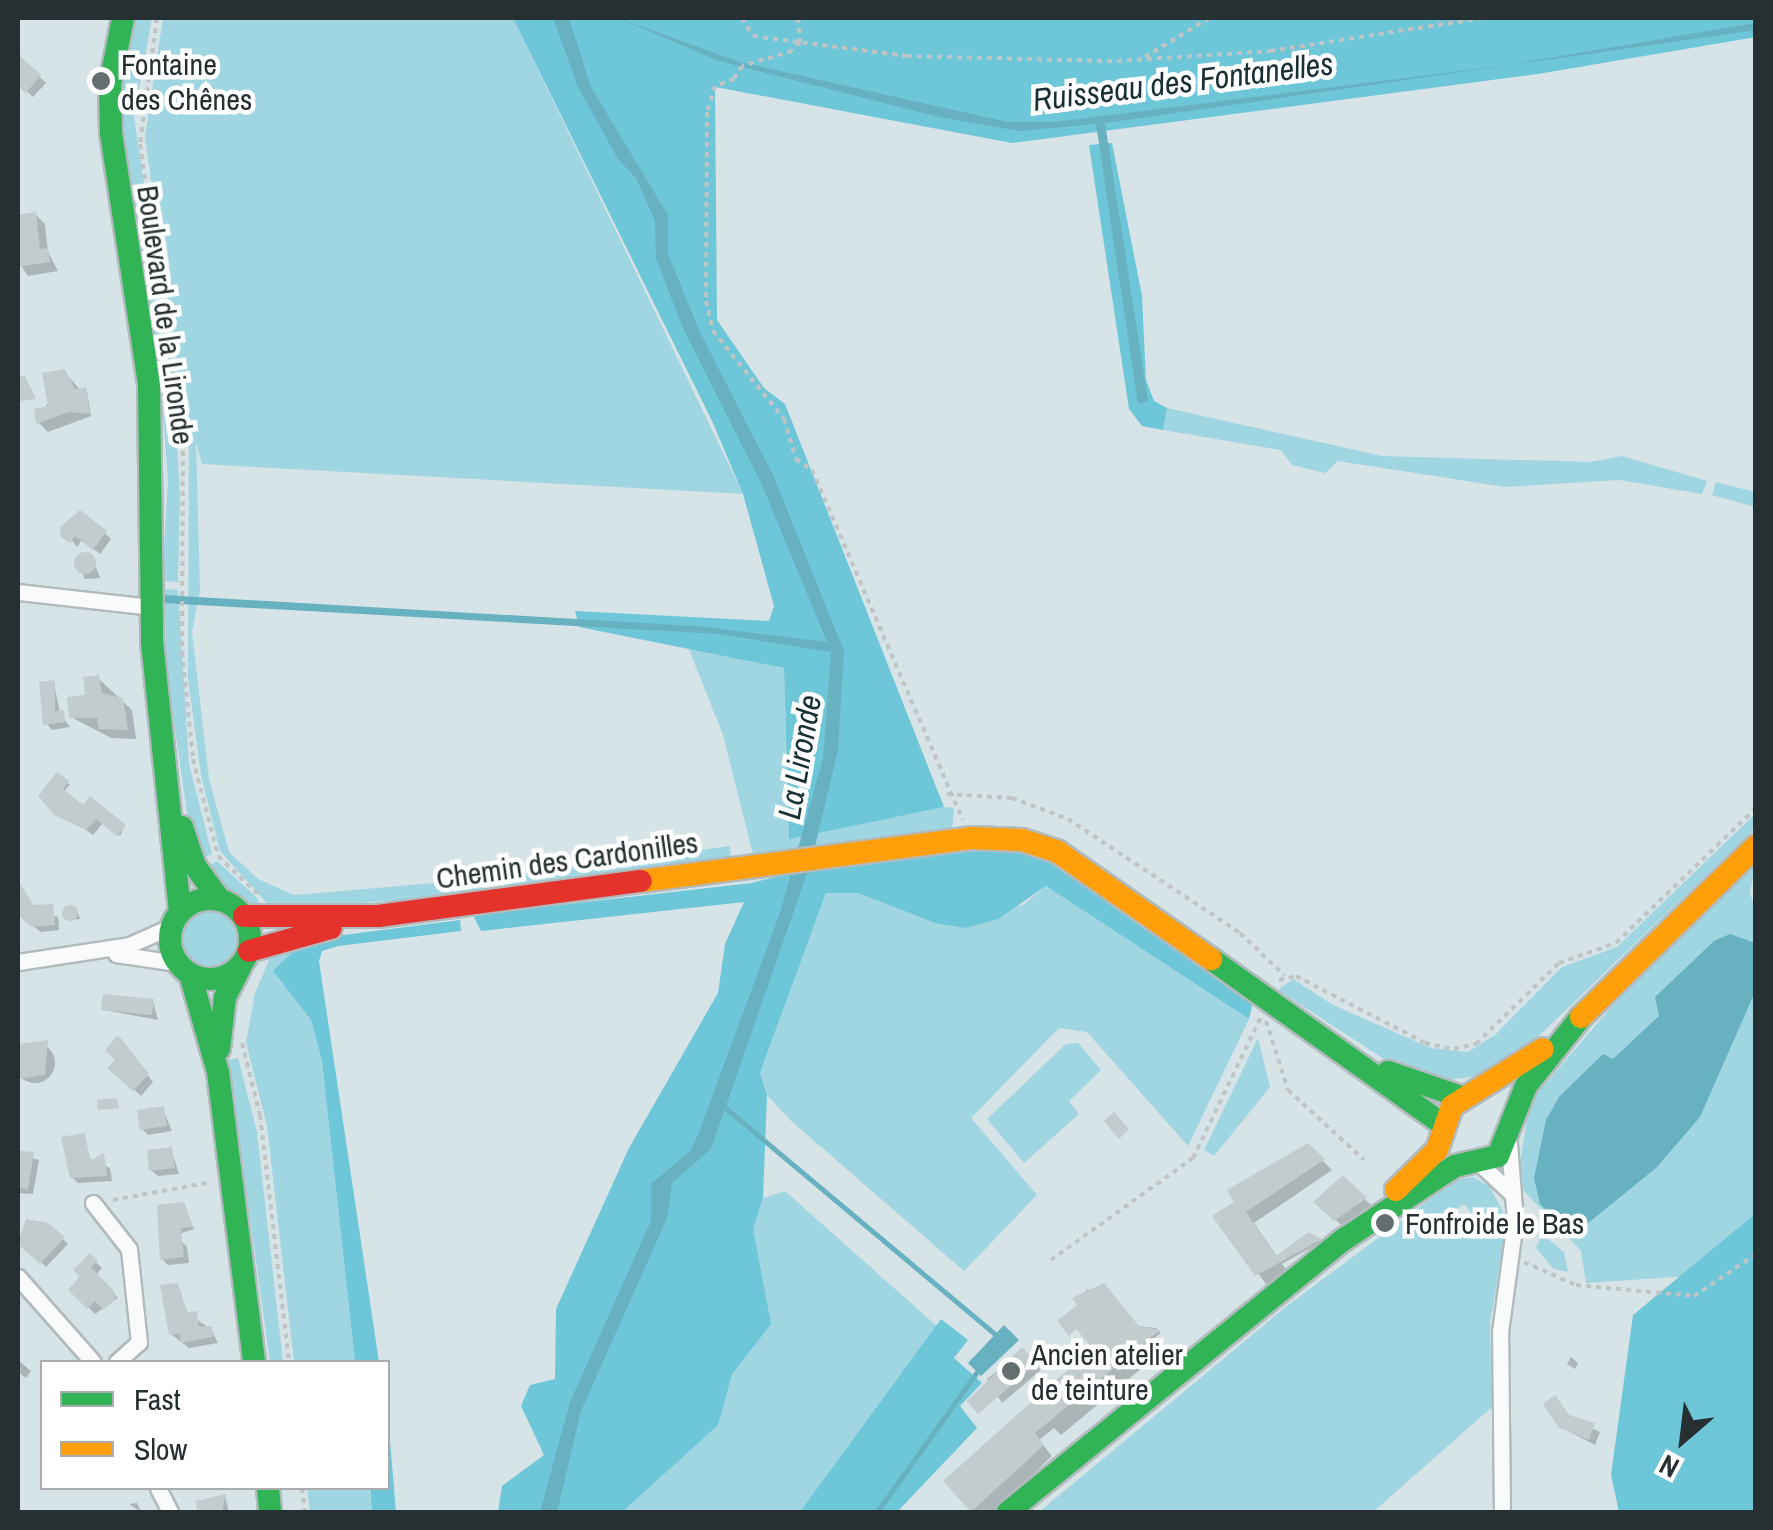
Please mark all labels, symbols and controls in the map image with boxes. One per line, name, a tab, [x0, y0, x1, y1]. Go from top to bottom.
water label: Ruisseau des Fontanelles	[1031, 45, 1335, 119]
place label: Fontaine des Chênes	[121, 46, 252, 116]
marker: Fontaine des Chênes	[90, 70, 112, 92]
street label: Boulevard de la Lironde	[130, 183, 202, 447]
water label: La Lironde	[770, 692, 830, 822]
street label: Chemin des Cardonilles	[434, 824, 700, 896]
place label: Fonfroide le Bas	[1405, 1205, 1584, 1241]
marker: Fonfroide le Bas	[1374, 1212, 1396, 1234]
place label: Ancien atelier de teinture	[1031, 1336, 1183, 1406]
legend	[40, 1360, 390, 1490]
marker: Ancien atelier de teinture	[1000, 1360, 1022, 1382]
text: Fast	[134, 1379, 181, 1419]
north arrow	[1633, 1390, 1733, 1490]
text: Slow	[134, 1429, 187, 1469]
text: N	[1653, 1446, 1685, 1487]

